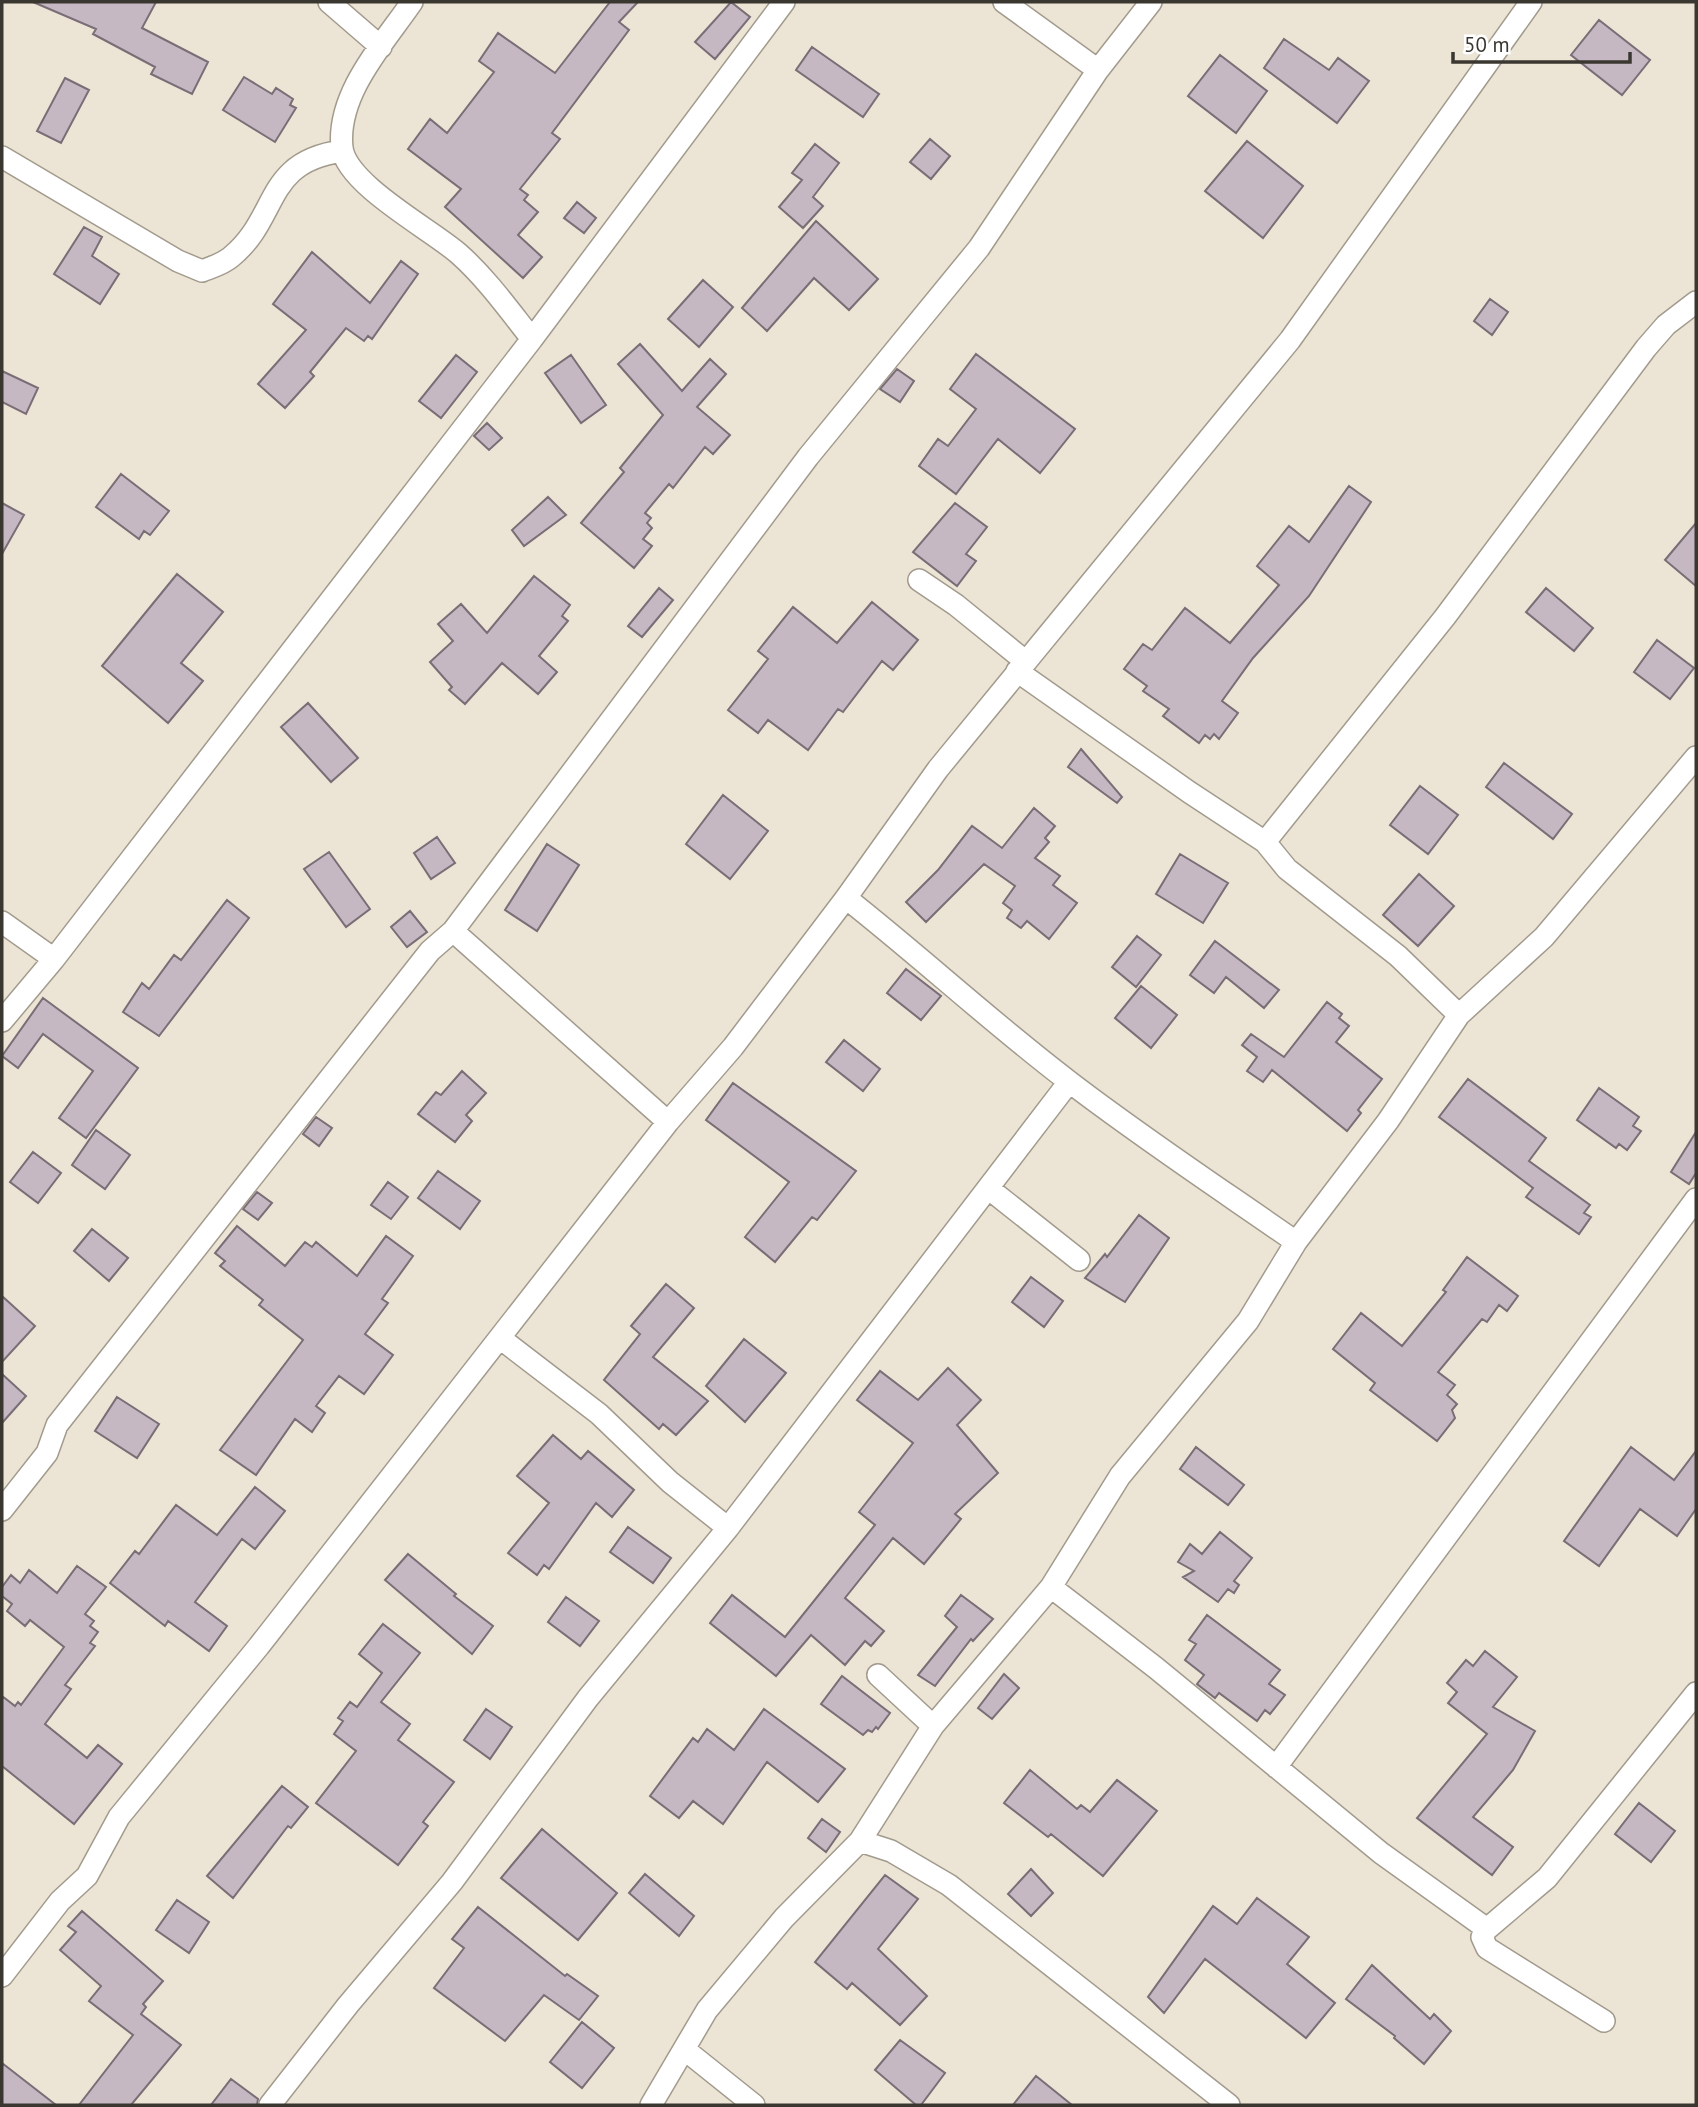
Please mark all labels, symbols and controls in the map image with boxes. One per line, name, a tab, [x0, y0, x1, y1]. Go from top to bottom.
scale bar	[1453, 21, 1630, 65]
text: 50 m	[1464, 31, 1510, 58]

